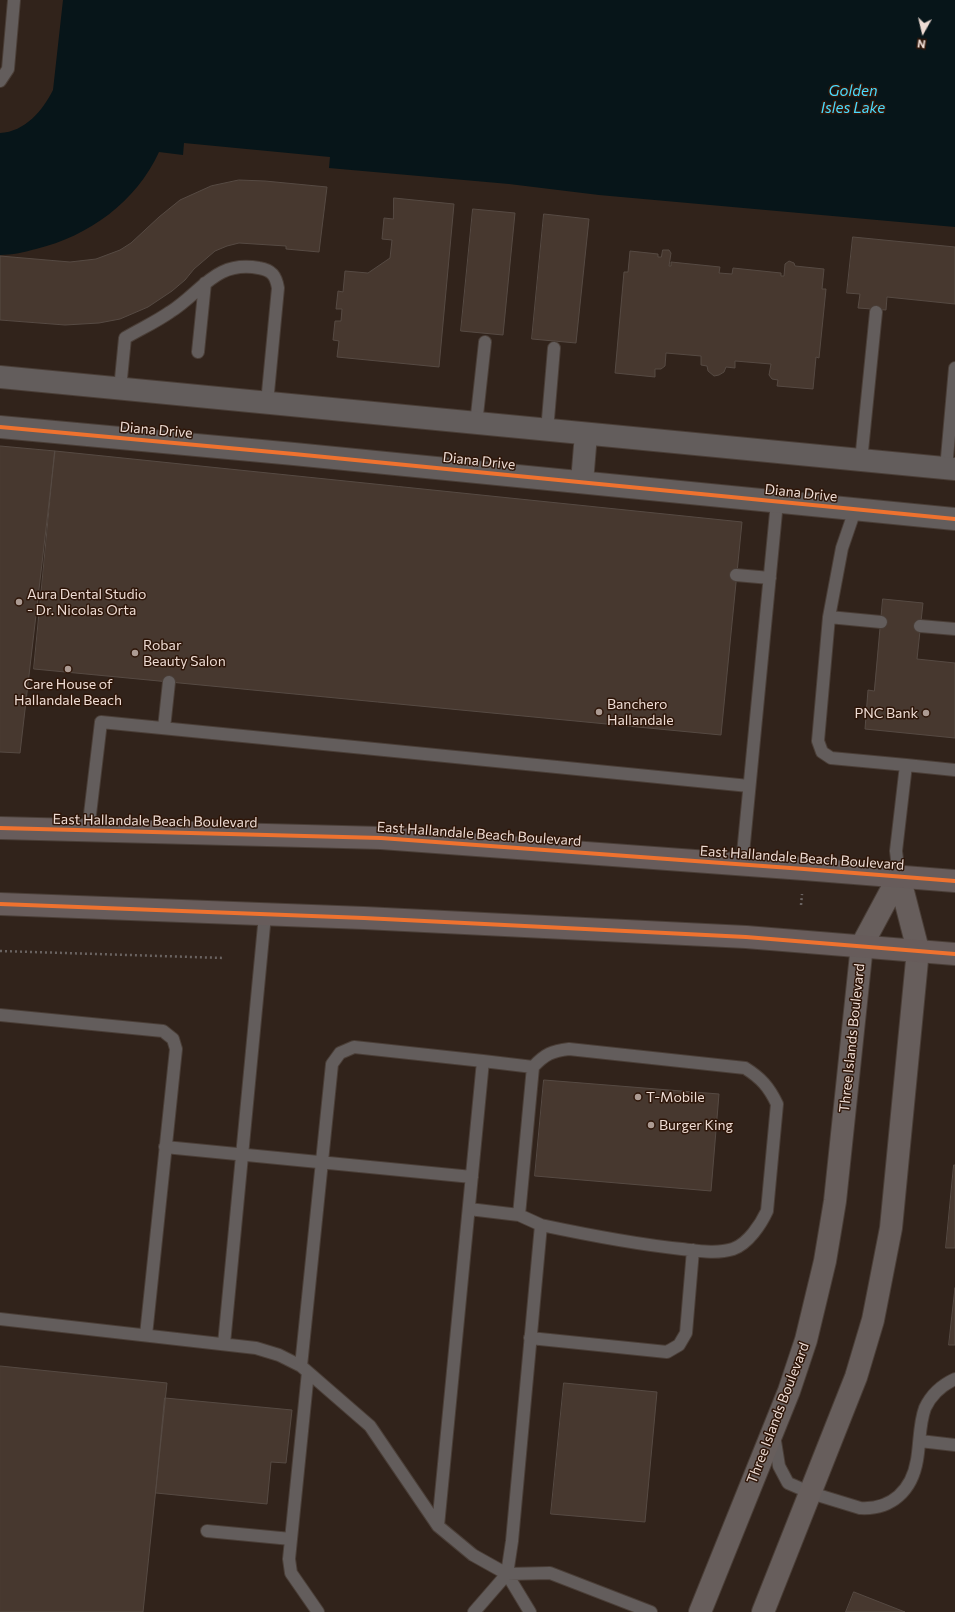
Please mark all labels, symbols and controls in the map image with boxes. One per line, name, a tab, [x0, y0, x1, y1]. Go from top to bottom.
north arrow	[903, 12, 943, 52]
text: N	[916, 37, 926, 51]
water label: Golden Isles Lake	[821, 82, 885, 117]
street label: Diana Drive	[119, 418, 193, 442]
street label: Diana Drive	[442, 449, 516, 473]
street label: Diana Drive	[764, 481, 838, 505]
place label: Aura Dental Studio - Dr. Nicolas Orta	[27, 586, 146, 618]
marker: Aura Dental Studio - Dr. Nicolas Orta	[14, 597, 24, 607]
place label: Robar Beauty Salon	[143, 637, 226, 670]
marker: Robar Beauty Salon	[130, 648, 140, 658]
marker: Care House of Hallandale Beach	[63, 664, 73, 674]
place label: Care House of Hallandale Beach	[14, 676, 122, 708]
place label: Banchero Hallandale	[607, 696, 674, 728]
place label: PNC Bank	[854, 705, 918, 721]
marker: Banchero Hallandale	[594, 707, 604, 717]
marker: PNC Bank	[921, 708, 931, 718]
street label: East Hallandale Beach Boulevard	[52, 811, 258, 831]
street label: East Hallandale Beach Boulevard	[376, 818, 582, 850]
street label: East Hallandale Beach Boulevard	[699, 842, 905, 874]
street label: Three Islands Boulevard	[836, 963, 868, 1113]
place label: T-Mobile	[646, 1089, 705, 1105]
marker: T-Mobile	[633, 1092, 643, 1102]
place label: Burger King	[659, 1117, 733, 1133]
marker: Burger King	[646, 1120, 656, 1130]
street label: Three Islands Boulevard	[743, 1340, 813, 1486]

